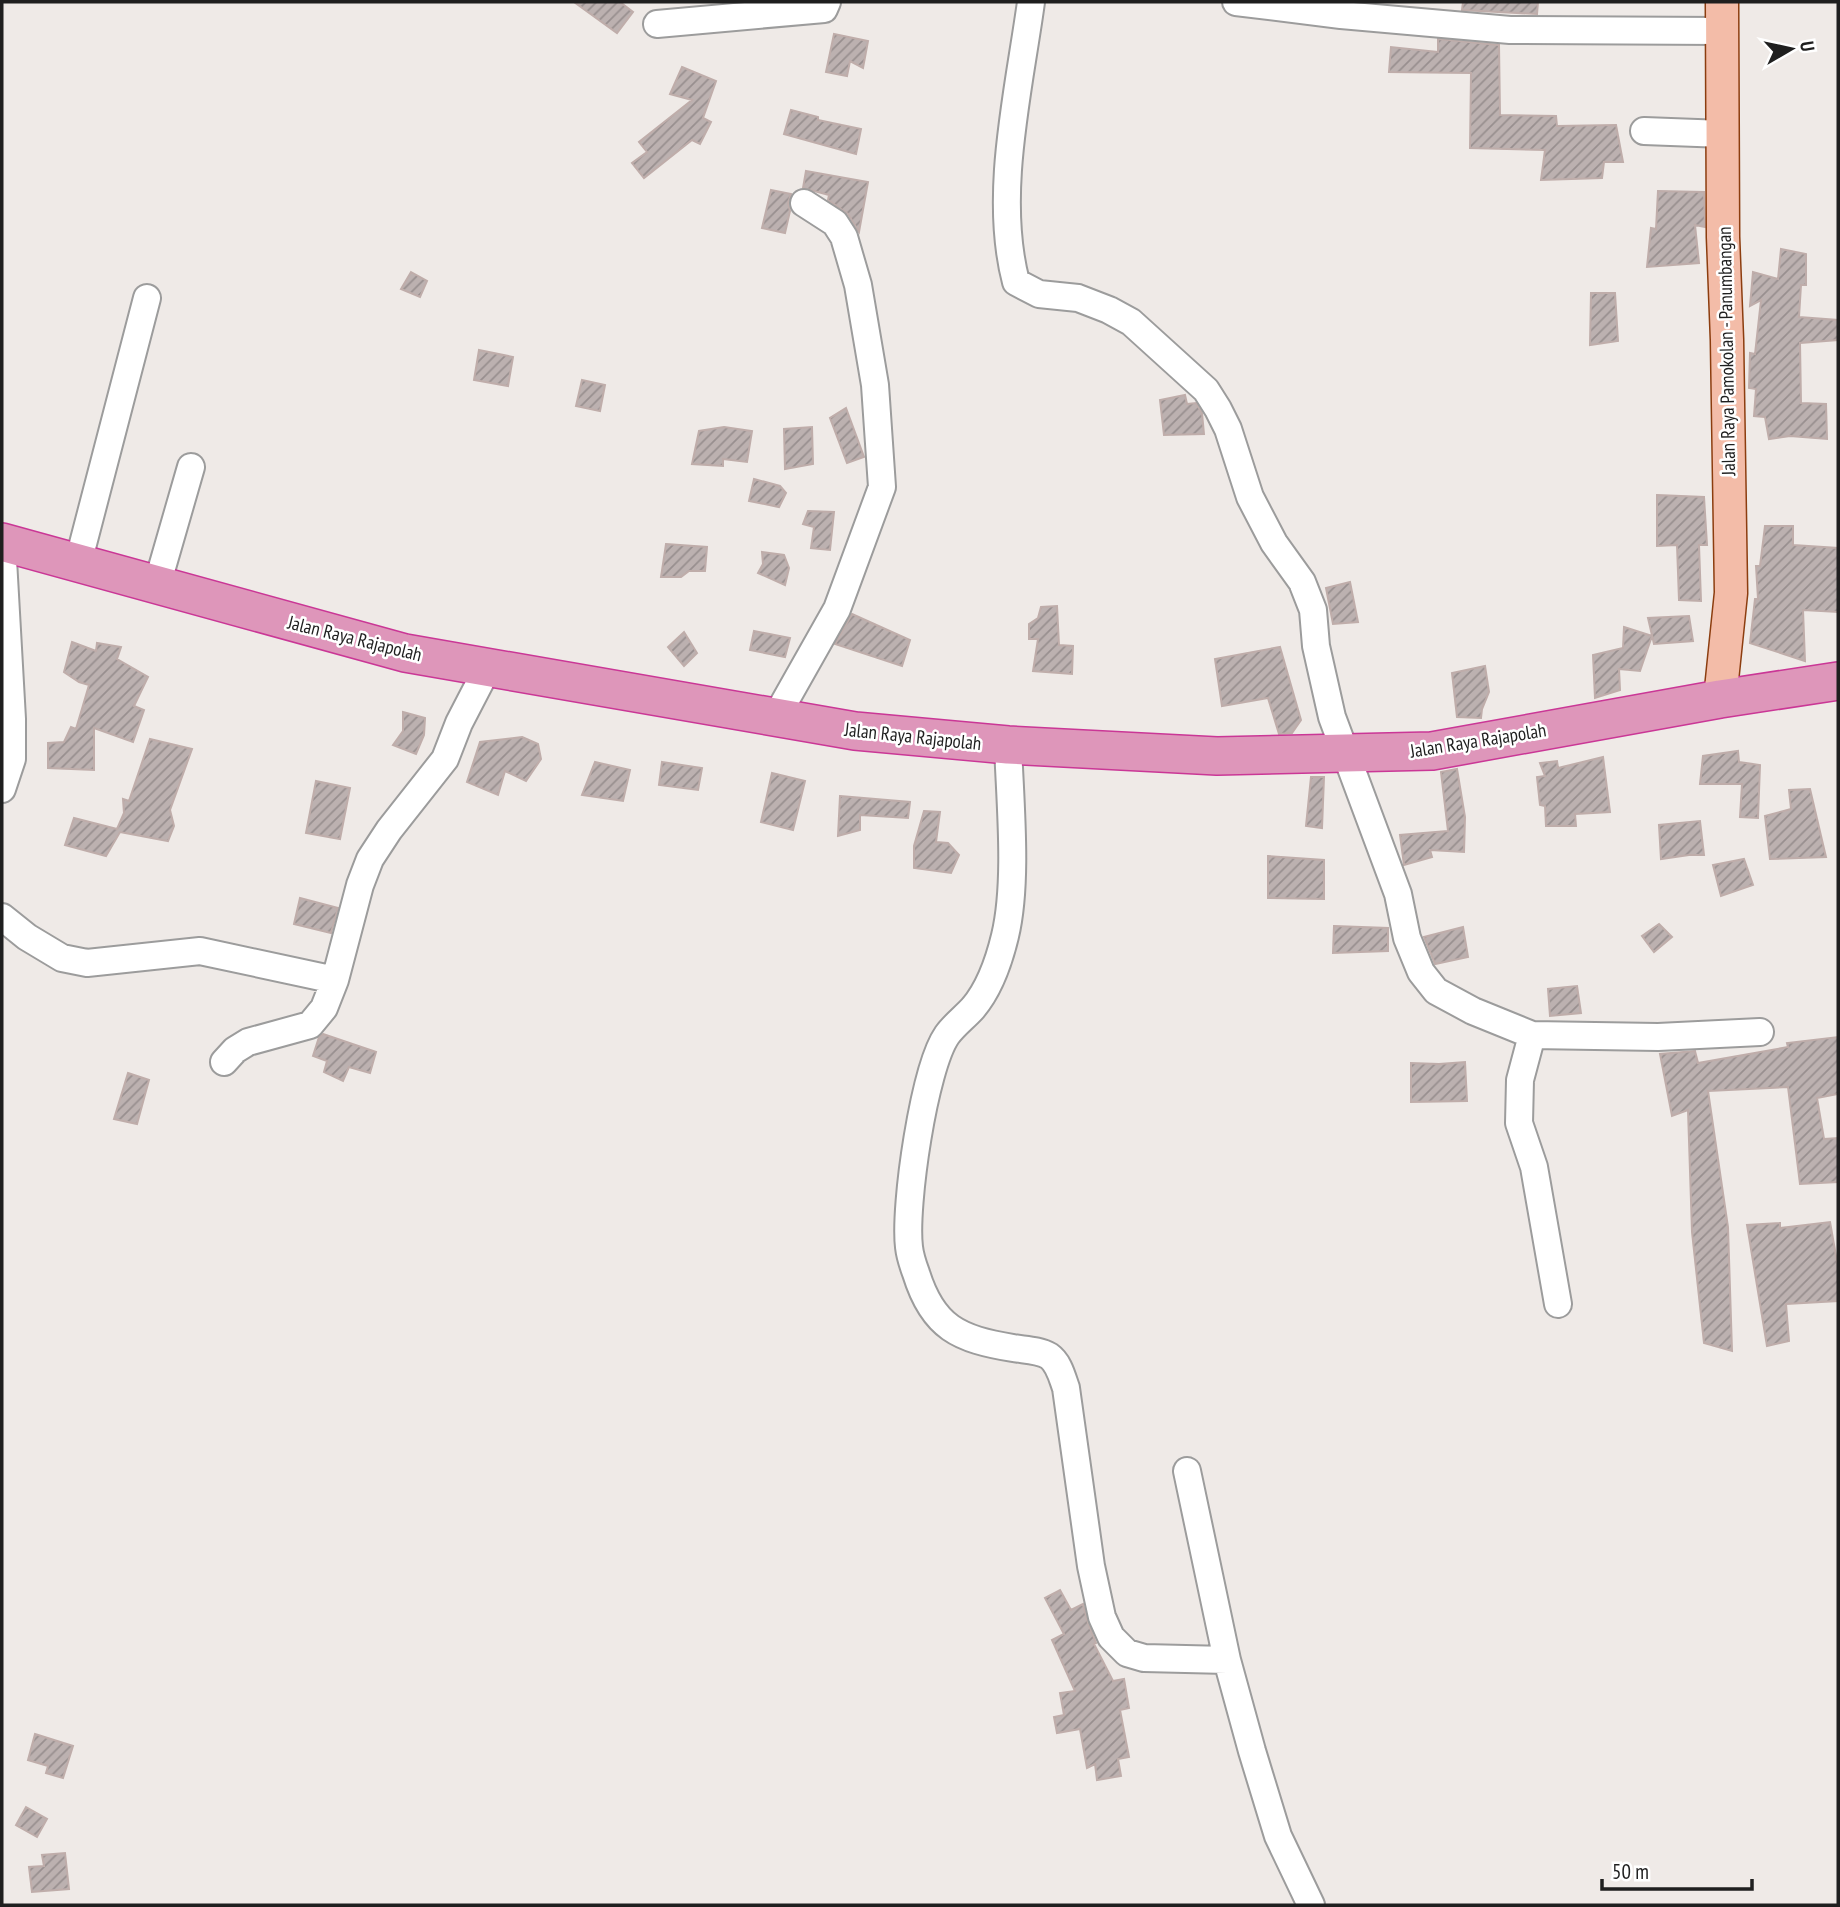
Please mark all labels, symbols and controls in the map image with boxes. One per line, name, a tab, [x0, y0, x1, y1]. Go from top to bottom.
north arrow	[1756, 14, 1826, 84]
text: U	[1795, 40, 1820, 53]
street label: Jalan Raya Pamokolan - Panumbangan	[1712, 226, 1740, 477]
street label: Jalan Raya Rajapolah	[284, 610, 425, 666]
street label: Jalan Raya Rajapolah	[842, 717, 983, 755]
street label: Jalan Raya Rajapolah	[1407, 717, 1548, 763]
scale bar	[1602, 1848, 1752, 1892]
text: 50 m	[1612, 1858, 1649, 1885]

